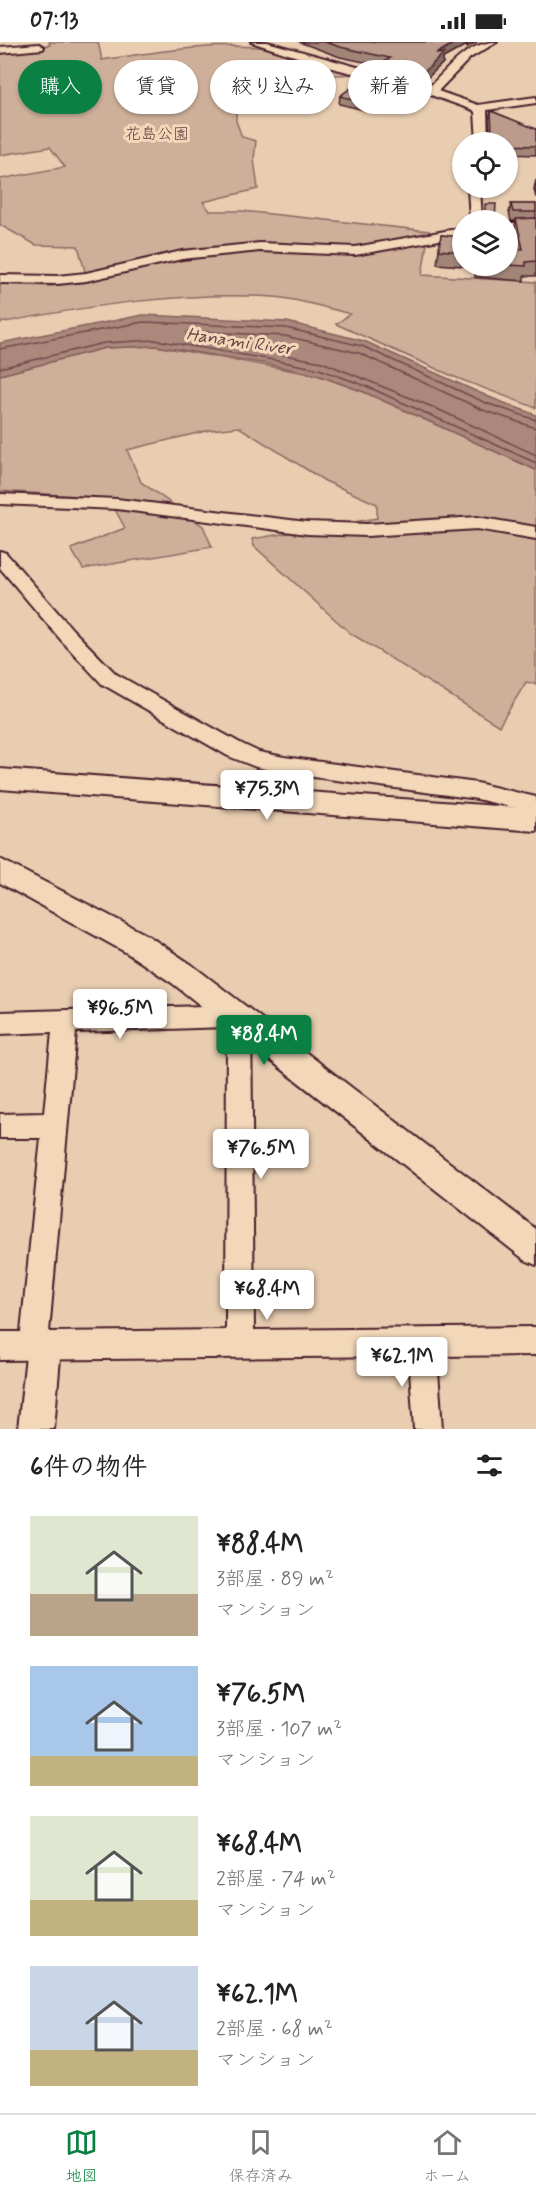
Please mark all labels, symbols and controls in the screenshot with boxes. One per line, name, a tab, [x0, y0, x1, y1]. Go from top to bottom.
text: 07:13	[30, 7, 78, 35]
chip: 購入	[18, 60, 102, 114]
chip: 賃貸	[114, 60, 198, 114]
chip: 絞り込み	[210, 60, 336, 114]
chip: 新着	[348, 60, 432, 114]
park label: 花島公園	[125, 124, 189, 145]
map controls	[452, 132, 518, 276]
button: locate	[452, 132, 518, 198]
button: layers	[452, 210, 518, 276]
water label: Hanami River	[185, 323, 297, 362]
pin: ¥75.3M	[218, 770, 316, 821]
text: ¥75.3M	[234, 776, 300, 803]
pin: ¥96.5M	[71, 989, 169, 1040]
text: ¥96.5M	[87, 995, 153, 1022]
pin: ¥88.4M	[215, 1015, 313, 1066]
text: ¥88.4M	[230, 1021, 298, 1048]
pin: ¥76.5M	[212, 1129, 310, 1180]
text: ¥76.5M	[227, 1135, 295, 1162]
pin: ¥68.4M	[218, 1270, 316, 1321]
text: ¥68.4M	[234, 1276, 300, 1303]
pin: ¥62.1M	[353, 1337, 451, 1388]
text: ¥62.1M	[371, 1343, 433, 1370]
icon: filters	[473, 1449, 506, 1482]
text: 6件の物件	[30, 1451, 147, 1485]
text: ¥88.4M	[216, 1528, 303, 1562]
icon: home	[78, 1540, 150, 1612]
text: 3部屋 · 89 m²	[216, 1566, 334, 1593]
text: マンション	[216, 1597, 315, 1624]
text: ¥76.5M	[216, 1678, 305, 1712]
icon: home	[78, 1690, 150, 1762]
text: 3部屋 · 107 m²	[216, 1716, 342, 1743]
text: マンション	[216, 1747, 315, 1774]
text: ¥68.4M	[216, 1828, 302, 1862]
icon: home	[78, 1840, 150, 1912]
text: 2部屋 · 74 m²	[216, 1866, 336, 1893]
text: マンション	[216, 1897, 315, 1924]
text: ¥62.1M	[216, 1978, 298, 2012]
icon: home	[78, 1990, 150, 2062]
text: 2部屋 · 68 m²	[216, 2016, 333, 2043]
text: マンション	[216, 2047, 315, 2074]
tab: 地図	[65, 2126, 98, 2187]
tab: 保存済み	[229, 2126, 293, 2187]
tab: ホーム	[423, 2126, 471, 2187]

